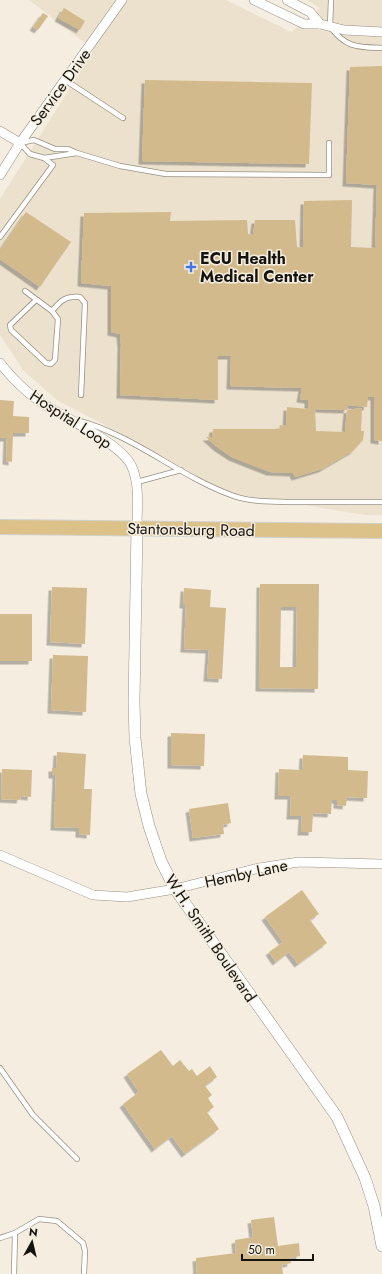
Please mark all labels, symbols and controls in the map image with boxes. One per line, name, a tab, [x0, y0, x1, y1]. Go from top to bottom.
street label: Service Drive	[25, 44, 96, 131]
place label: ECU Health Medical Center	[200, 247, 314, 288]
marker: ECU Health Medical Center	[185, 261, 197, 273]
street label: Hospital Loop	[25, 384, 116, 455]
street label: Stantonsburg Road	[127, 517, 255, 542]
street label: Hemby Lane	[202, 853, 290, 894]
street label: W.H. Smith Boulevard	[159, 870, 262, 1007]
north arrow	[12, 1222, 52, 1262]
text: N	[28, 1224, 39, 1241]
scale bar	[242, 1236, 313, 1262]
text: 50 m	[248, 1241, 275, 1259]

